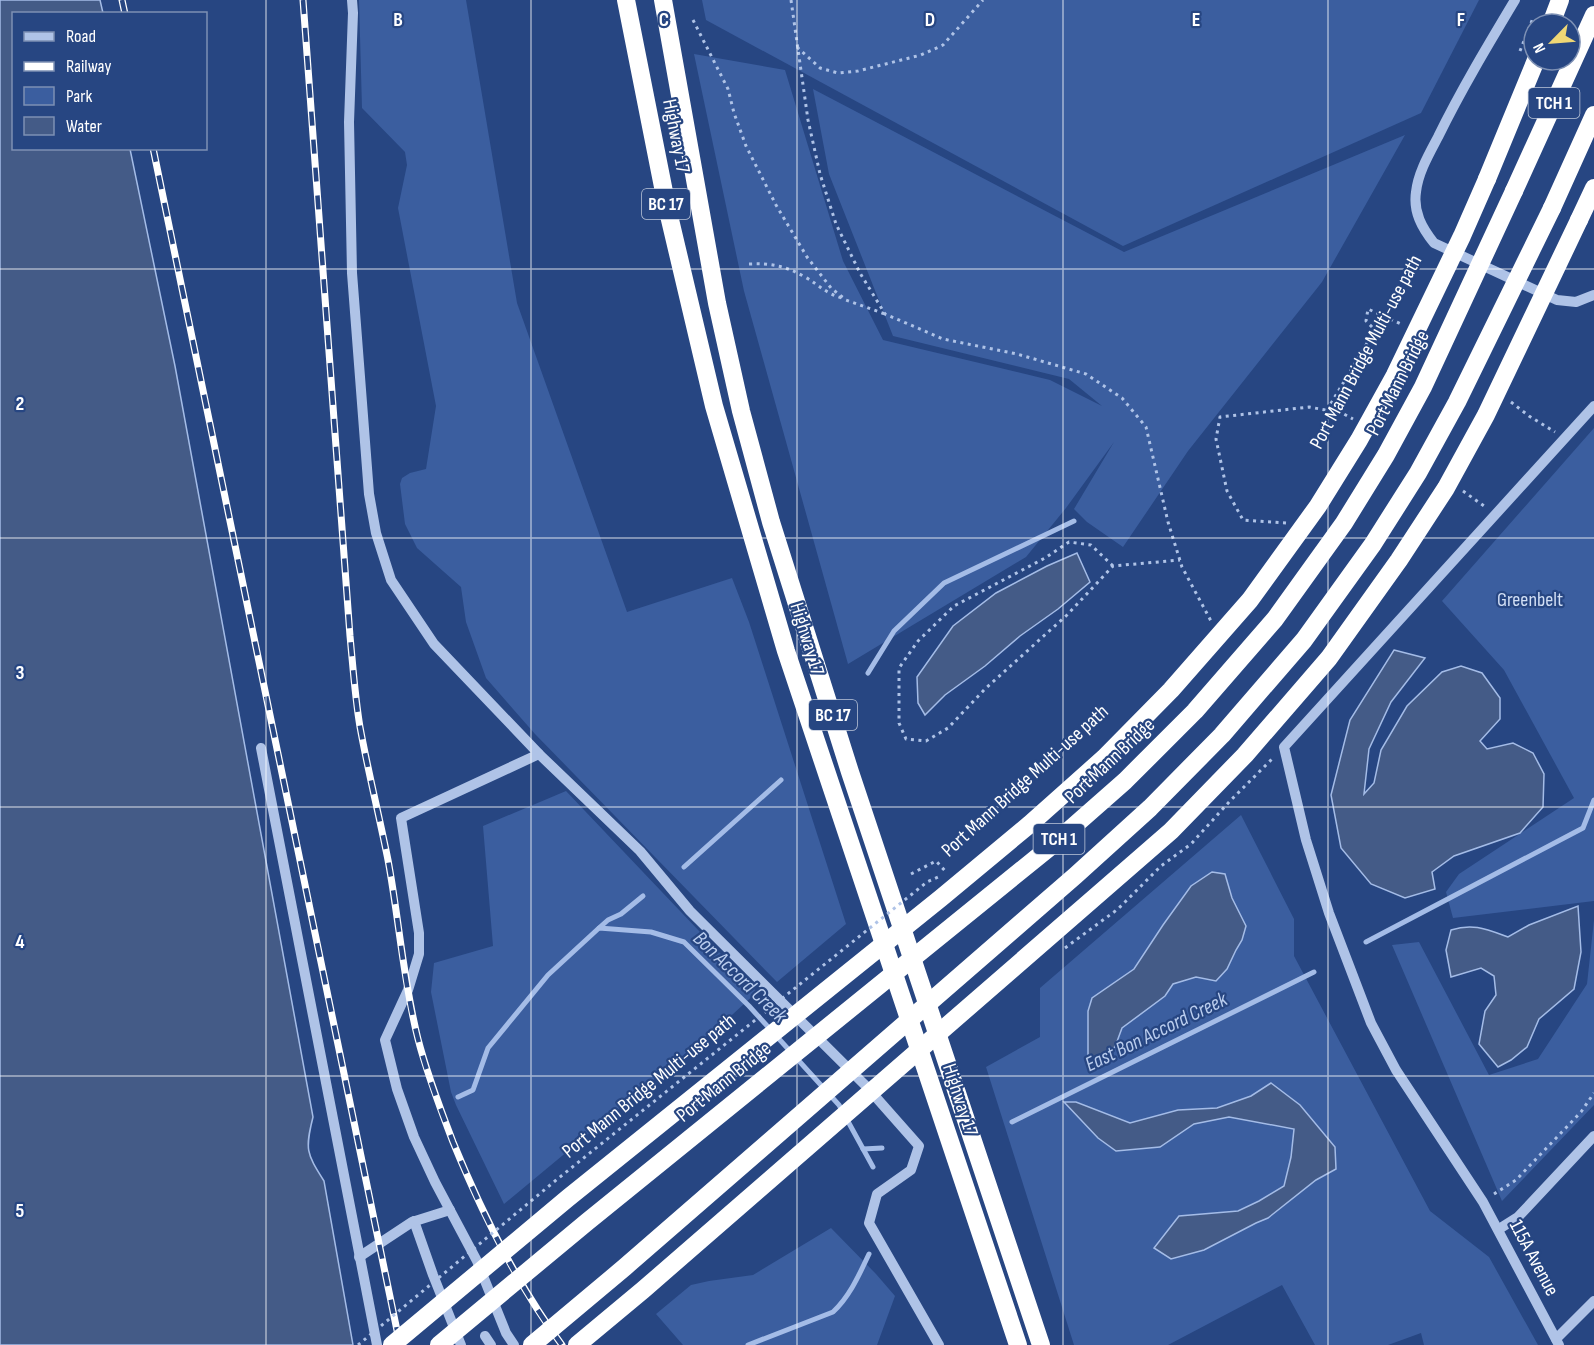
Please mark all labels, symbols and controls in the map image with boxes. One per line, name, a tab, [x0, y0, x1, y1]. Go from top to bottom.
text: B	[393, 8, 403, 32]
text: C	[659, 8, 669, 32]
text: D	[925, 8, 935, 32]
text: E	[1192, 8, 1200, 32]
text: F	[1457, 8, 1465, 32]
legend	[12, 12, 207, 150]
north arrow	[1522, 12, 1582, 72]
text: Road	[66, 26, 96, 47]
text: N	[1529, 40, 1550, 56]
text: Railway	[66, 56, 111, 77]
text: Park	[66, 86, 92, 107]
road number: TCH 1	[1528, 88, 1580, 118]
street label: Highway 17	[657, 97, 695, 175]
text: Water	[66, 116, 102, 137]
road number: BC 17	[642, 189, 690, 219]
street label: Port Mann Bridge Multi-use path	[1305, 251, 1427, 453]
street label: Port Mann Bridge	[1361, 327, 1435, 439]
text: 2	[16, 392, 24, 416]
park label: Greenbelt	[1497, 588, 1563, 612]
street label: Highway 17	[785, 600, 829, 678]
text: 3	[16, 661, 25, 685]
road number: BC 17	[809, 700, 857, 730]
street label: Port Mann Bridge Multi-use path	[937, 700, 1113, 862]
street label: Port Mann Bridge	[1060, 713, 1160, 809]
road number: TCH 1	[1034, 824, 1084, 854]
water label: Bon Accord Creek	[688, 926, 793, 1029]
text: 4	[15, 930, 25, 954]
water label: East Bon Accord Creek	[1081, 986, 1232, 1077]
street label: Port Mann Bridge Multi-use path	[557, 1009, 741, 1163]
street label: Port Mann Bridge	[672, 1037, 776, 1127]
street label: Highway 17	[937, 1061, 983, 1139]
text: 5	[16, 1199, 25, 1223]
street label: 115A Avenue	[1504, 1216, 1564, 1300]

